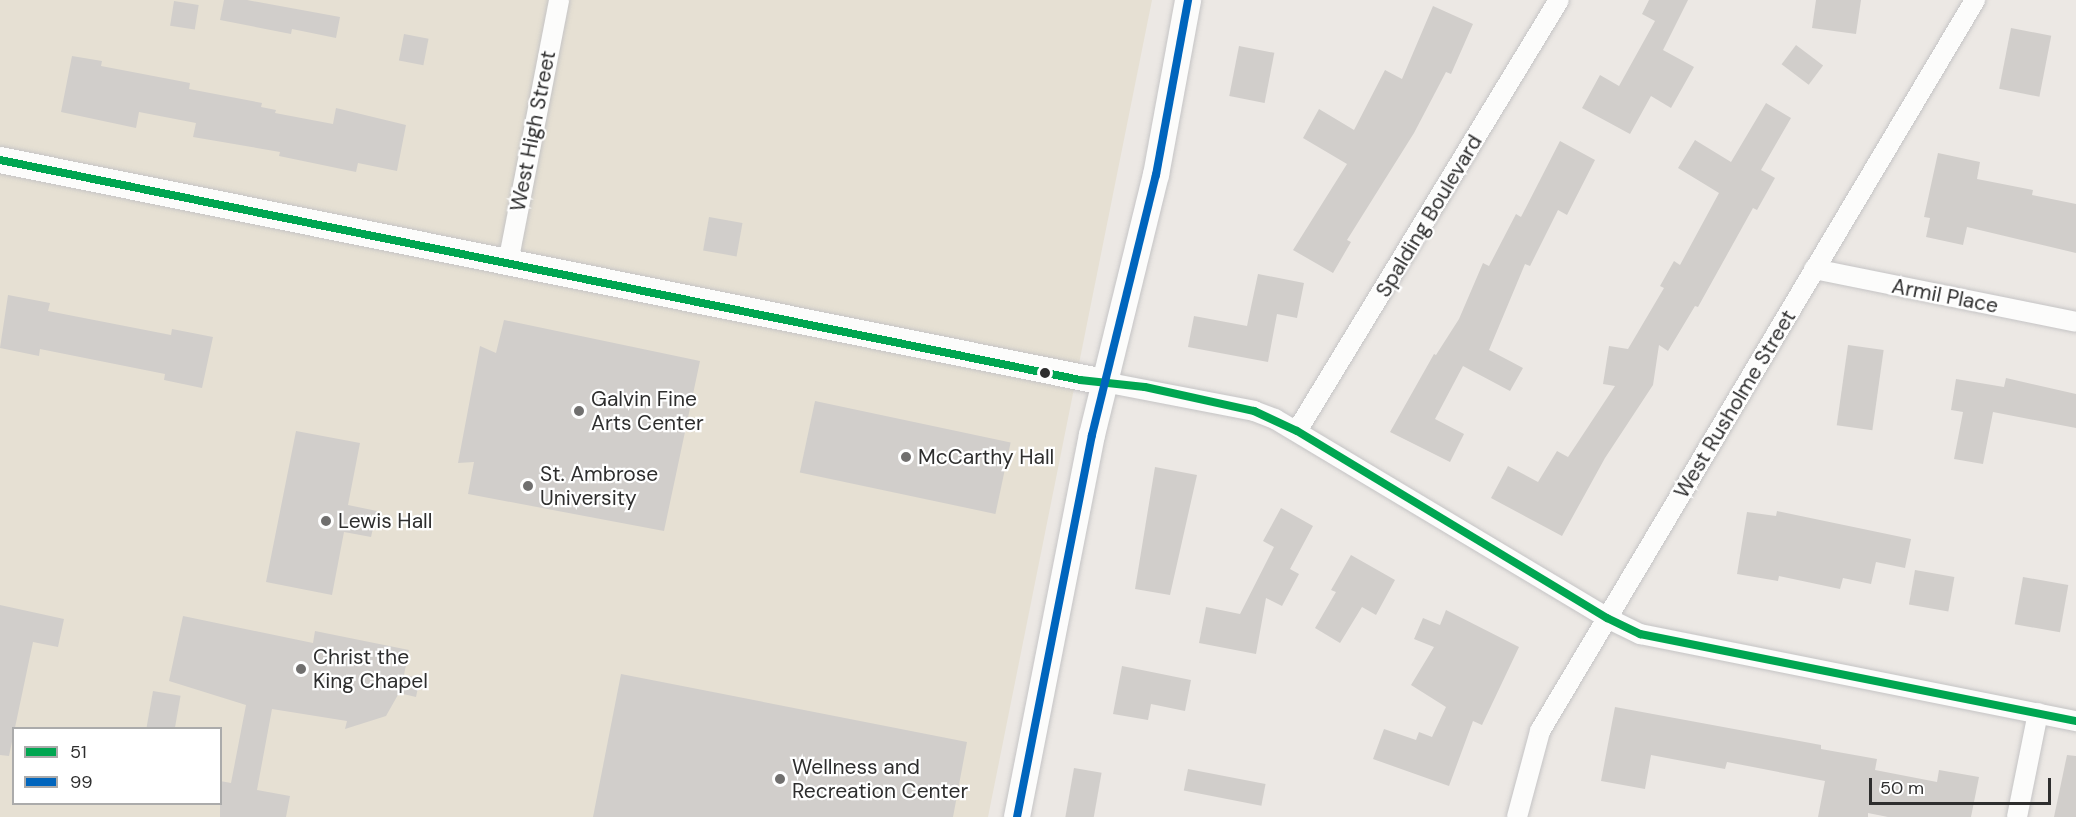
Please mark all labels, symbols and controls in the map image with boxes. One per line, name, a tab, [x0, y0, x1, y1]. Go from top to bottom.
street label: West High Street	[505, 48, 561, 214]
street label: Spalding Boulevard	[1371, 130, 1487, 302]
street label: Armil Place	[1890, 273, 2000, 319]
street label: West Rusholme Street	[1669, 305, 1801, 503]
unlabelled marker	[1039, 367, 1051, 379]
place label: Galvin Fine Arts Center	[591, 386, 704, 436]
marker: Galvin Fine Arts Center	[572, 404, 586, 418]
place label: McCarthy Hall	[918, 444, 1054, 470]
marker: McCarthy Hall	[899, 450, 913, 464]
place label: St. Ambrose University	[540, 461, 658, 511]
marker: St. Ambrose University	[521, 479, 535, 493]
place label: Lewis Hall	[338, 508, 432, 534]
marker: Lewis Hall	[319, 514, 333, 528]
place label: Christ the King Chapel	[313, 644, 428, 694]
marker: Christ the King Chapel	[294, 662, 308, 676]
legend	[12, 727, 222, 805]
text: 51	[70, 740, 87, 764]
place label: Wellness and Recreation Center	[792, 754, 968, 804]
scale bar	[1872, 766, 2054, 804]
text: 99	[70, 770, 93, 794]
marker: Wellness and Recreation Center	[773, 772, 787, 786]
text: 50 m	[1880, 776, 1924, 800]

